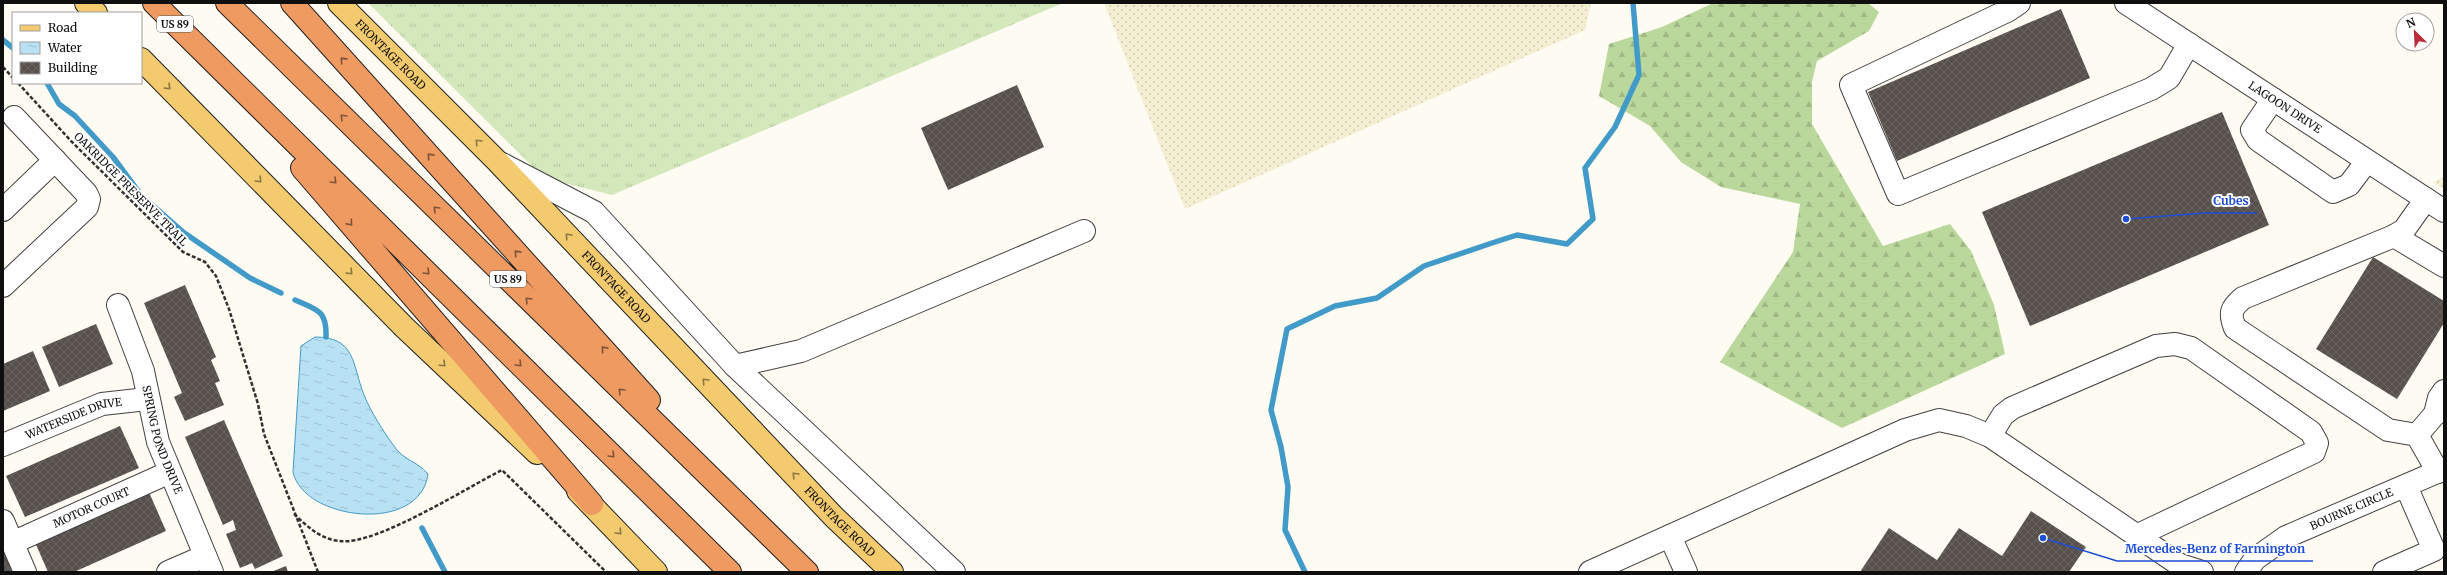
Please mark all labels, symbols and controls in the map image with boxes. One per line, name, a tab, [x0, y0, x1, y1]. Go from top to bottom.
legend	[12, 12, 142, 84]
north arrow	[2395, 12, 2435, 52]
text: N	[2404, 15, 2418, 31]
road number: US 89	[157, 16, 193, 32]
street label: FRONTAGE ROAD	[352, 16, 429, 93]
text: Road	[48, 20, 77, 35]
text: Water	[47, 40, 83, 55]
one-way arrow	[340, 57, 347, 64]
text: Building	[48, 60, 98, 75]
street label: LAGOON DRIVE	[2246, 78, 2324, 136]
one-way arrow	[163, 82, 171, 90]
one-way arrow	[340, 114, 348, 122]
street label: OAKRIDGE PRESERVE TRAIL	[71, 129, 191, 249]
one-way arrow	[475, 139, 483, 147]
one-way arrow	[427, 153, 434, 161]
one-way arrow	[254, 175, 262, 183]
one-way arrow	[329, 176, 337, 184]
callout: Cubes	[2205, 189, 2257, 213]
text: Cubes	[2213, 193, 2249, 208]
one-way arrow	[433, 206, 441, 213]
one-way arrow	[346, 219, 353, 226]
one-way arrow	[565, 233, 572, 241]
street label: FRONTAGE ROAD	[579, 248, 654, 326]
one-way arrow	[514, 250, 521, 257]
one-way arrow	[345, 267, 353, 275]
one-way arrow	[422, 267, 430, 275]
road number: US 89	[490, 271, 526, 287]
one-way arrow	[525, 297, 533, 305]
one-way arrow	[601, 346, 608, 354]
one-way arrow	[438, 359, 446, 366]
one-way arrow	[514, 359, 522, 367]
one-way arrow	[702, 378, 710, 386]
street label: SPRING POND DRIVE	[139, 384, 186, 496]
one-way arrow	[618, 388, 626, 396]
street label: WATERSIDE DRIVE	[22, 395, 123, 442]
one-way arrow	[607, 450, 615, 458]
one-way arrow	[792, 473, 799, 480]
street label: FRONTAGE ROAD	[802, 483, 878, 560]
street label: MOTOR COURT	[51, 484, 132, 531]
street label: BOURNE CIRCLE	[2308, 485, 2395, 533]
one-way arrow	[614, 527, 621, 535]
callout: Mercedes-Benz of Farmington	[2117, 537, 2313, 561]
text: Mercedes-Benz of Farmington	[2125, 541, 2305, 556]

